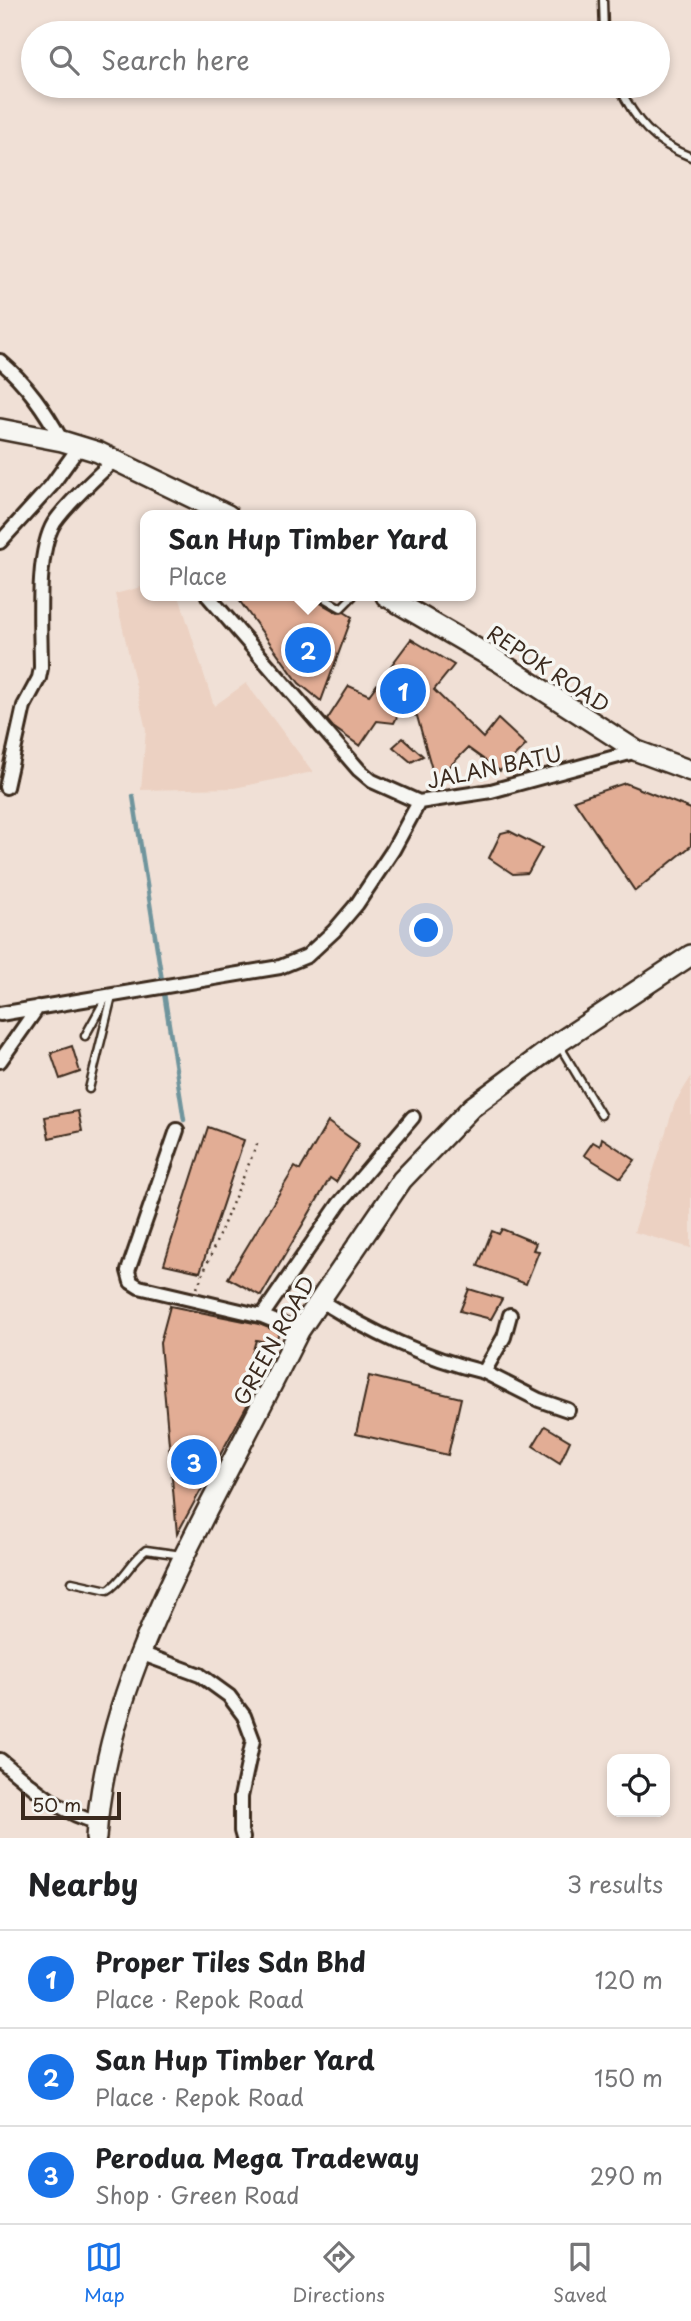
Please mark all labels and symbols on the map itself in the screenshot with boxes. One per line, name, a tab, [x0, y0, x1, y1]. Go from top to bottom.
street label: REPOK ROAD	[481, 616, 617, 720]
pin: 2	[285, 624, 331, 676]
pin: 1	[380, 665, 426, 717]
street label: JALAN BATU	[424, 736, 564, 796]
your location	[409, 913, 443, 947]
street label: GREEN ROAD	[224, 1270, 322, 1410]
pin: 3	[171, 1436, 217, 1488]
scale bar	[21, 1789, 121, 1821]

